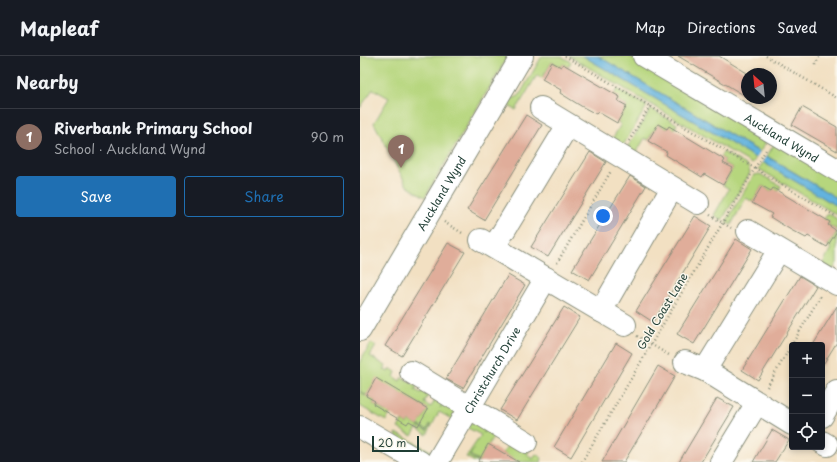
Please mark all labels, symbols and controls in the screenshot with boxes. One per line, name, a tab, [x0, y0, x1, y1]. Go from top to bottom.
text: Mapleaf	[20, 14, 98, 42]
text: Map	[635, 17, 665, 38]
text: Directions	[687, 17, 755, 38]
text: Saved	[777, 17, 817, 38]
north arrow	[741, 68, 777, 104]
text: Nearby	[16, 69, 78, 95]
street label: Auckland Wynd	[741, 109, 822, 166]
text: Riverbank Primary School	[54, 116, 252, 139]
text: 1	[26, 127, 32, 146]
text: 90 m	[311, 127, 344, 146]
pin: 1	[388, 135, 414, 168]
text: School · Auckland Wynd	[54, 139, 206, 158]
street label: Auckland Wynd	[412, 153, 470, 234]
button: Save	[16, 176, 176, 217]
button: Share	[184, 176, 344, 217]
your location	[593, 206, 613, 226]
street label: Gold Coast Lane	[632, 269, 692, 353]
street label: Christchurch Drive	[459, 323, 524, 417]
map controls	[789, 342, 825, 450]
button: +	[789, 342, 825, 378]
button: −	[789, 378, 825, 414]
button: locate	[789, 414, 825, 450]
scale bar	[372, 434, 419, 453]
text: 20 m	[378, 434, 406, 451]

